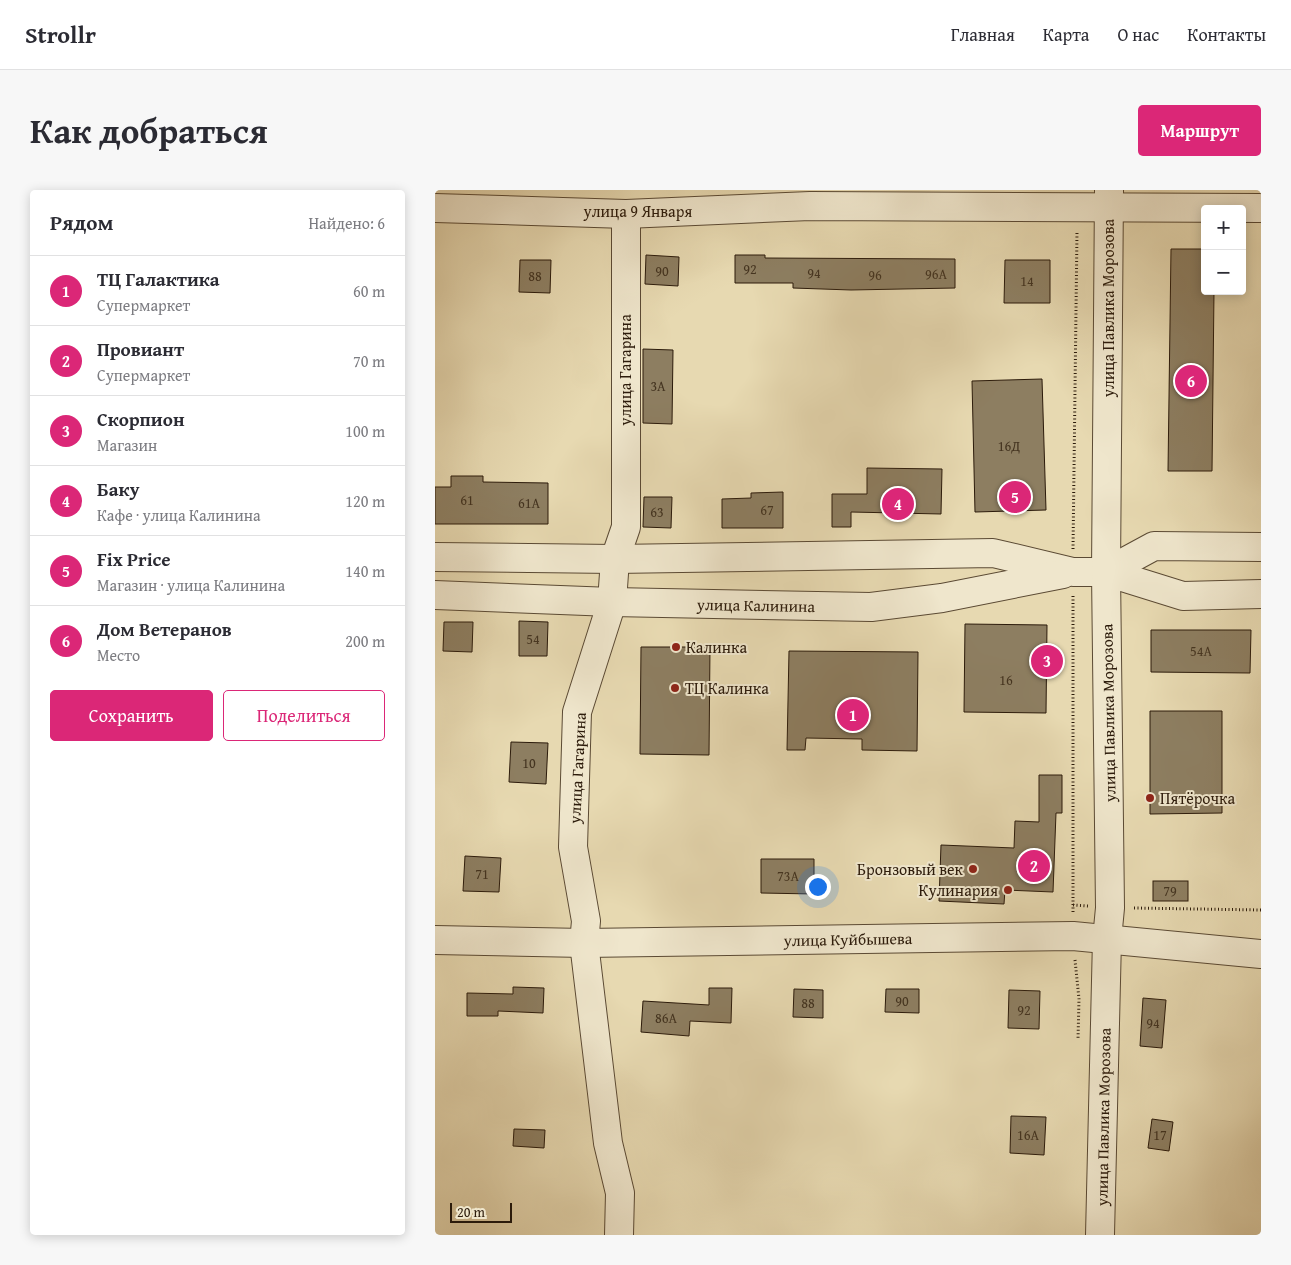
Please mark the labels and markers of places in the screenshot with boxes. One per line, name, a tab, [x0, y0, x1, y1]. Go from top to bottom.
pin: 6	[1175, 362, 1207, 400]
pin: 5	[999, 478, 1031, 516]
pin: 4	[882, 485, 914, 523]
place label: Калинка	[686, 635, 747, 659]
marker: Калинка	[670, 641, 682, 653]
pin: 3	[1031, 642, 1063, 680]
place label: ТЦ Калинка	[685, 676, 769, 700]
marker: ТЦ Калинка	[669, 682, 681, 694]
pin: 1	[837, 696, 869, 734]
place label: Пятёрочка	[1160, 786, 1235, 810]
marker: Пятёрочка	[1144, 792, 1156, 804]
pin: 2	[1018, 847, 1050, 885]
place label: Бронзовый век	[857, 857, 964, 881]
marker: Бронзовый век	[967, 863, 979, 875]
place label: Кулинария	[919, 878, 998, 902]
marker: Кулинария	[1002, 884, 1014, 896]

